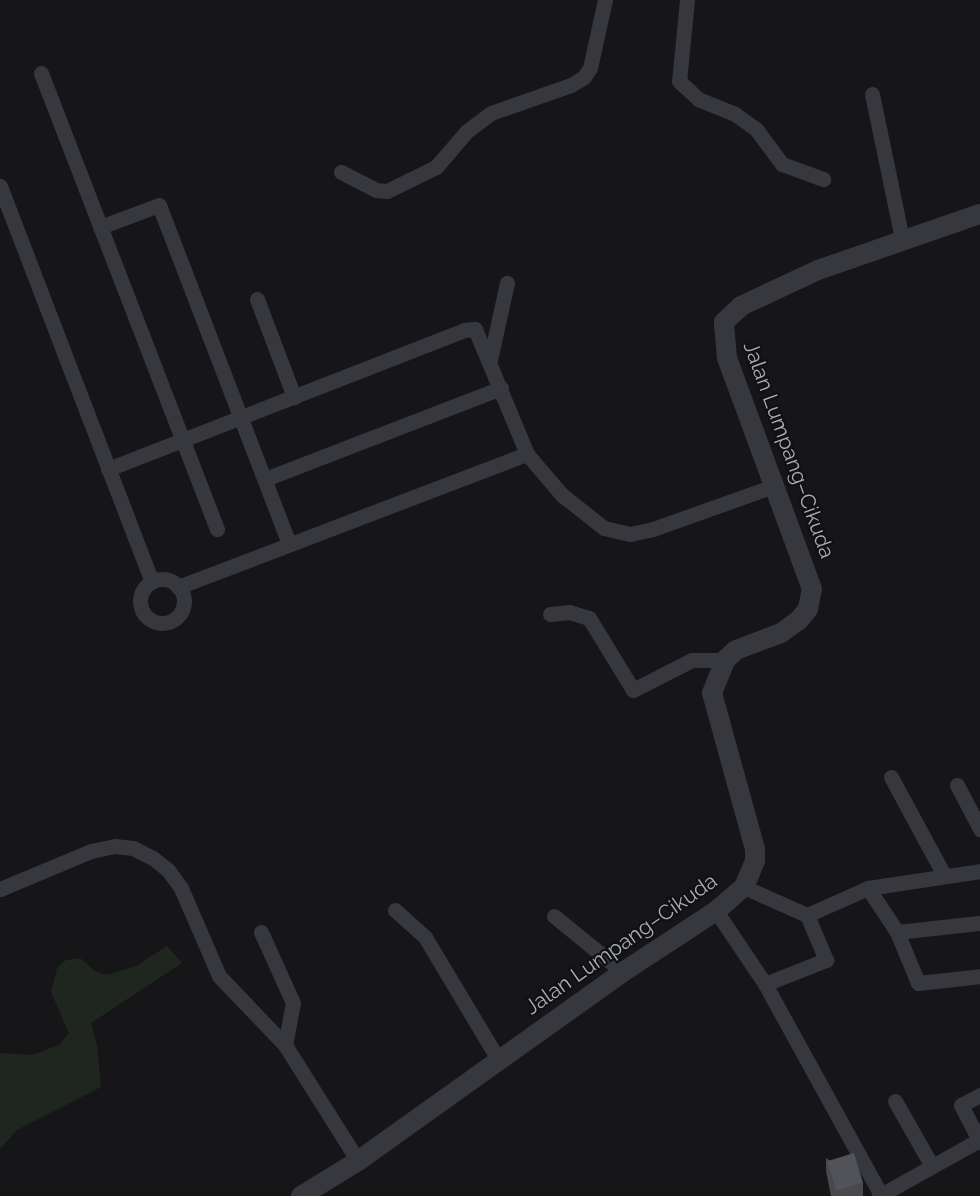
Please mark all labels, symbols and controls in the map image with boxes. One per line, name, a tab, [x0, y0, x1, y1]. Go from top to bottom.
street label: Jalan Lumpang–Cikuda	[738, 338, 840, 562]
street label: Jalan Lumpang–Cikuda	[520, 868, 722, 1020]

